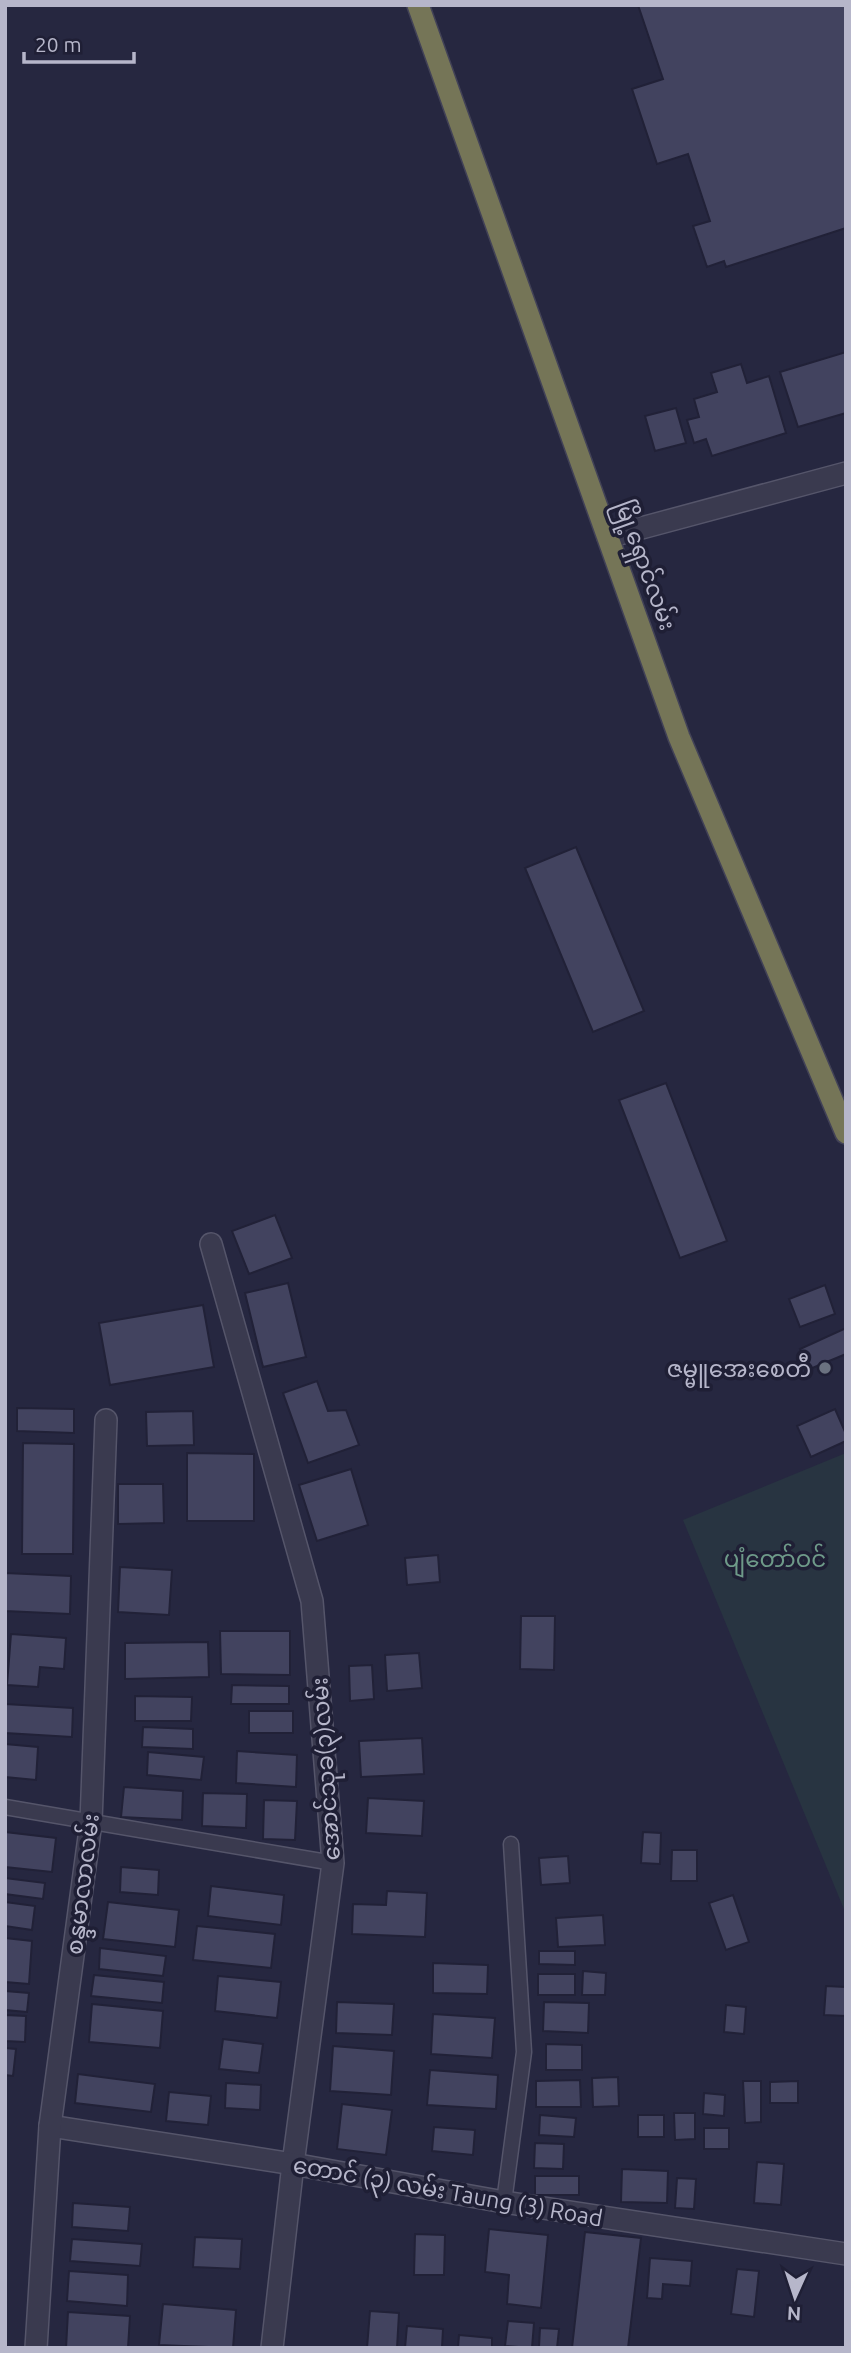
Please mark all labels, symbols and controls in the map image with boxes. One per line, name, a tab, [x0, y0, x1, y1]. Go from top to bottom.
scale bar	[24, 21, 135, 65]
text: 20 m	[35, 32, 82, 56]
street label: မြို့ရှောင်လမ်း	[604, 496, 684, 636]
place label: ဇမ္မူအေးစေတီ	[667, 1353, 811, 1388]
marker: ဇမ္မူအေးစေတီ	[817, 1360, 833, 1376]
park label: ပျံတော်ဝင်	[724, 1543, 826, 1578]
street label: အောင်သုခ(၃)လမ်း	[303, 1676, 351, 1862]
street label: စန္ဒမာလာလမ်း	[58, 1812, 111, 1957]
street label: တောင် (၃) လမ်း Taung (3) Road	[290, 2149, 605, 2237]
north arrow	[760, 2262, 830, 2332]
text: N	[786, 2303, 802, 2325]

